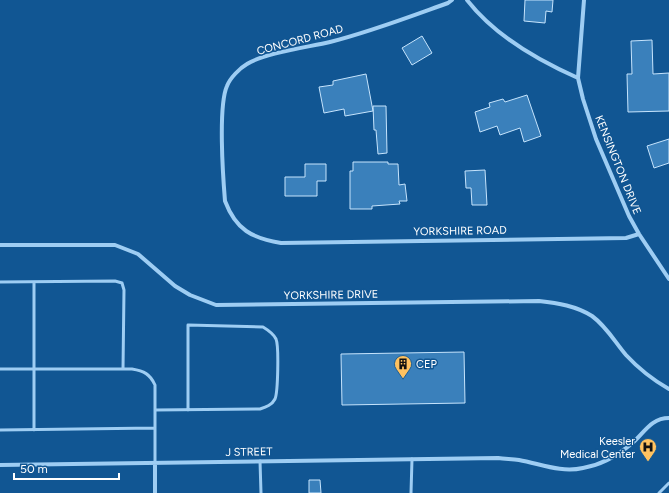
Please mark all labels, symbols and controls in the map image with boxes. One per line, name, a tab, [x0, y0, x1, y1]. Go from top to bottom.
street label: CONCORD ROAD	[255, 22, 345, 58]
street label: KENSINGTON DRIVE	[592, 114, 644, 216]
street label: YORKSHIRE ROAD	[413, 224, 507, 238]
street label: YORKSHIRE DRIVE	[284, 288, 378, 302]
building icon: CEP	[393, 354, 413, 379]
place label: CEP	[416, 358, 437, 371]
place label: Keesler Medical Center	[560, 435, 635, 461]
hospital icon: Keesler Medical Center	[638, 437, 658, 462]
street label: J STREET	[225, 445, 273, 459]
scale bar	[14, 455, 119, 481]
text: 50 m	[20, 462, 48, 476]

